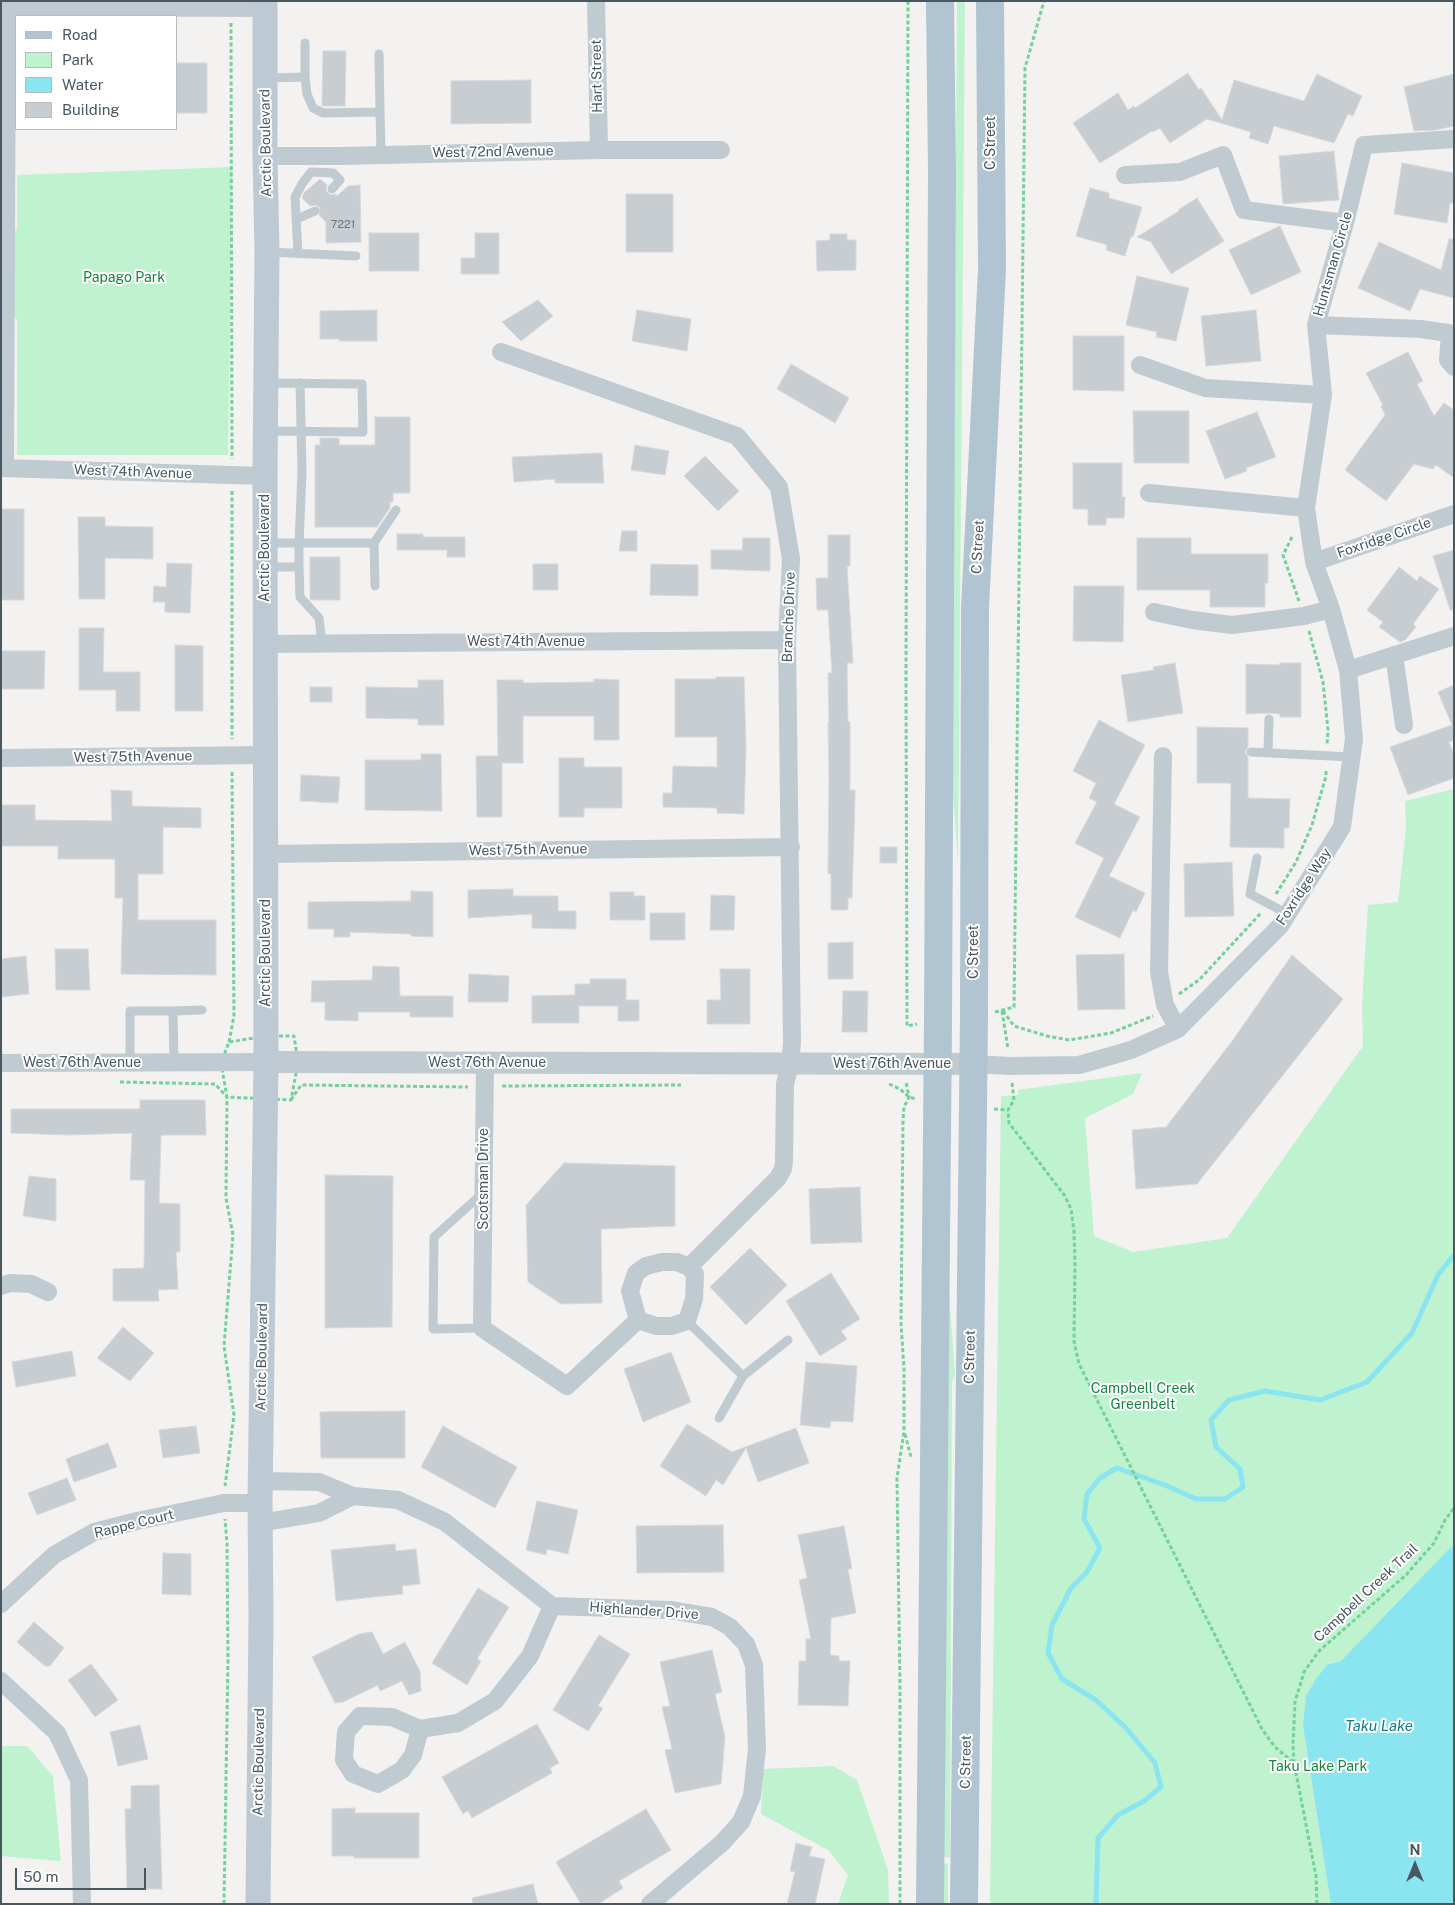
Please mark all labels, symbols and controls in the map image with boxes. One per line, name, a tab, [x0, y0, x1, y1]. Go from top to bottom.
legend	[15, 15, 178, 130]
text: Road	[62, 26, 98, 43]
street label: Hart Street	[588, 39, 606, 113]
text: Park	[62, 51, 94, 68]
text: Water	[62, 76, 104, 93]
street label: Arctic Boulevard	[257, 89, 275, 197]
text: Building	[62, 101, 120, 118]
street label: C Street	[983, 116, 999, 170]
street label: West 72nd Avenue	[432, 143, 554, 161]
street label: Huntsman Circle	[1310, 210, 1356, 318]
house number: 7221	[331, 218, 355, 232]
park label: Papago Park	[83, 270, 165, 286]
street label: West 74th Avenue	[74, 462, 192, 482]
street label: Arctic Boulevard	[257, 494, 273, 602]
street label: Foxridge Circle	[1335, 514, 1433, 562]
street label: C Street	[968, 520, 988, 574]
street label: Branche Drive	[779, 571, 799, 663]
street label: West 74th Avenue	[467, 634, 585, 650]
street label: West 75th Avenue	[73, 748, 193, 766]
street label: West 75th Avenue	[468, 841, 588, 859]
street label: Foxridge Way	[1273, 845, 1335, 929]
street label: Arctic Boulevard	[258, 899, 274, 1007]
street label: C Street	[966, 925, 982, 979]
street label: West 76th Avenue	[23, 1055, 141, 1071]
street label: West 76th Avenue	[428, 1055, 546, 1071]
street label: West 76th Avenue	[833, 1056, 951, 1072]
street label: Scotsman Drive	[476, 1128, 492, 1230]
street label: Arctic Boulevard	[253, 1303, 271, 1411]
street label: C Street	[961, 1330, 979, 1384]
park label: Campbell Creek Greenbelt	[1091, 1381, 1195, 1414]
street label: Rappe Court	[92, 1506, 176, 1542]
street label: Campbell Creek Trail	[1310, 1540, 1422, 1646]
street label: Highlander Drive	[589, 1599, 699, 1623]
street label: Arctic Boulevard	[250, 1708, 268, 1816]
water label: Taku Lake	[1345, 1717, 1413, 1735]
street label: C Street	[957, 1735, 975, 1789]
park label: Taku Lake Park	[1269, 1759, 1367, 1775]
north arrow	[1390, 1840, 1440, 1890]
text: N	[1410, 1842, 1420, 1858]
scale bar	[18, 1858, 149, 1890]
text: 50 m	[23, 1868, 58, 1885]

